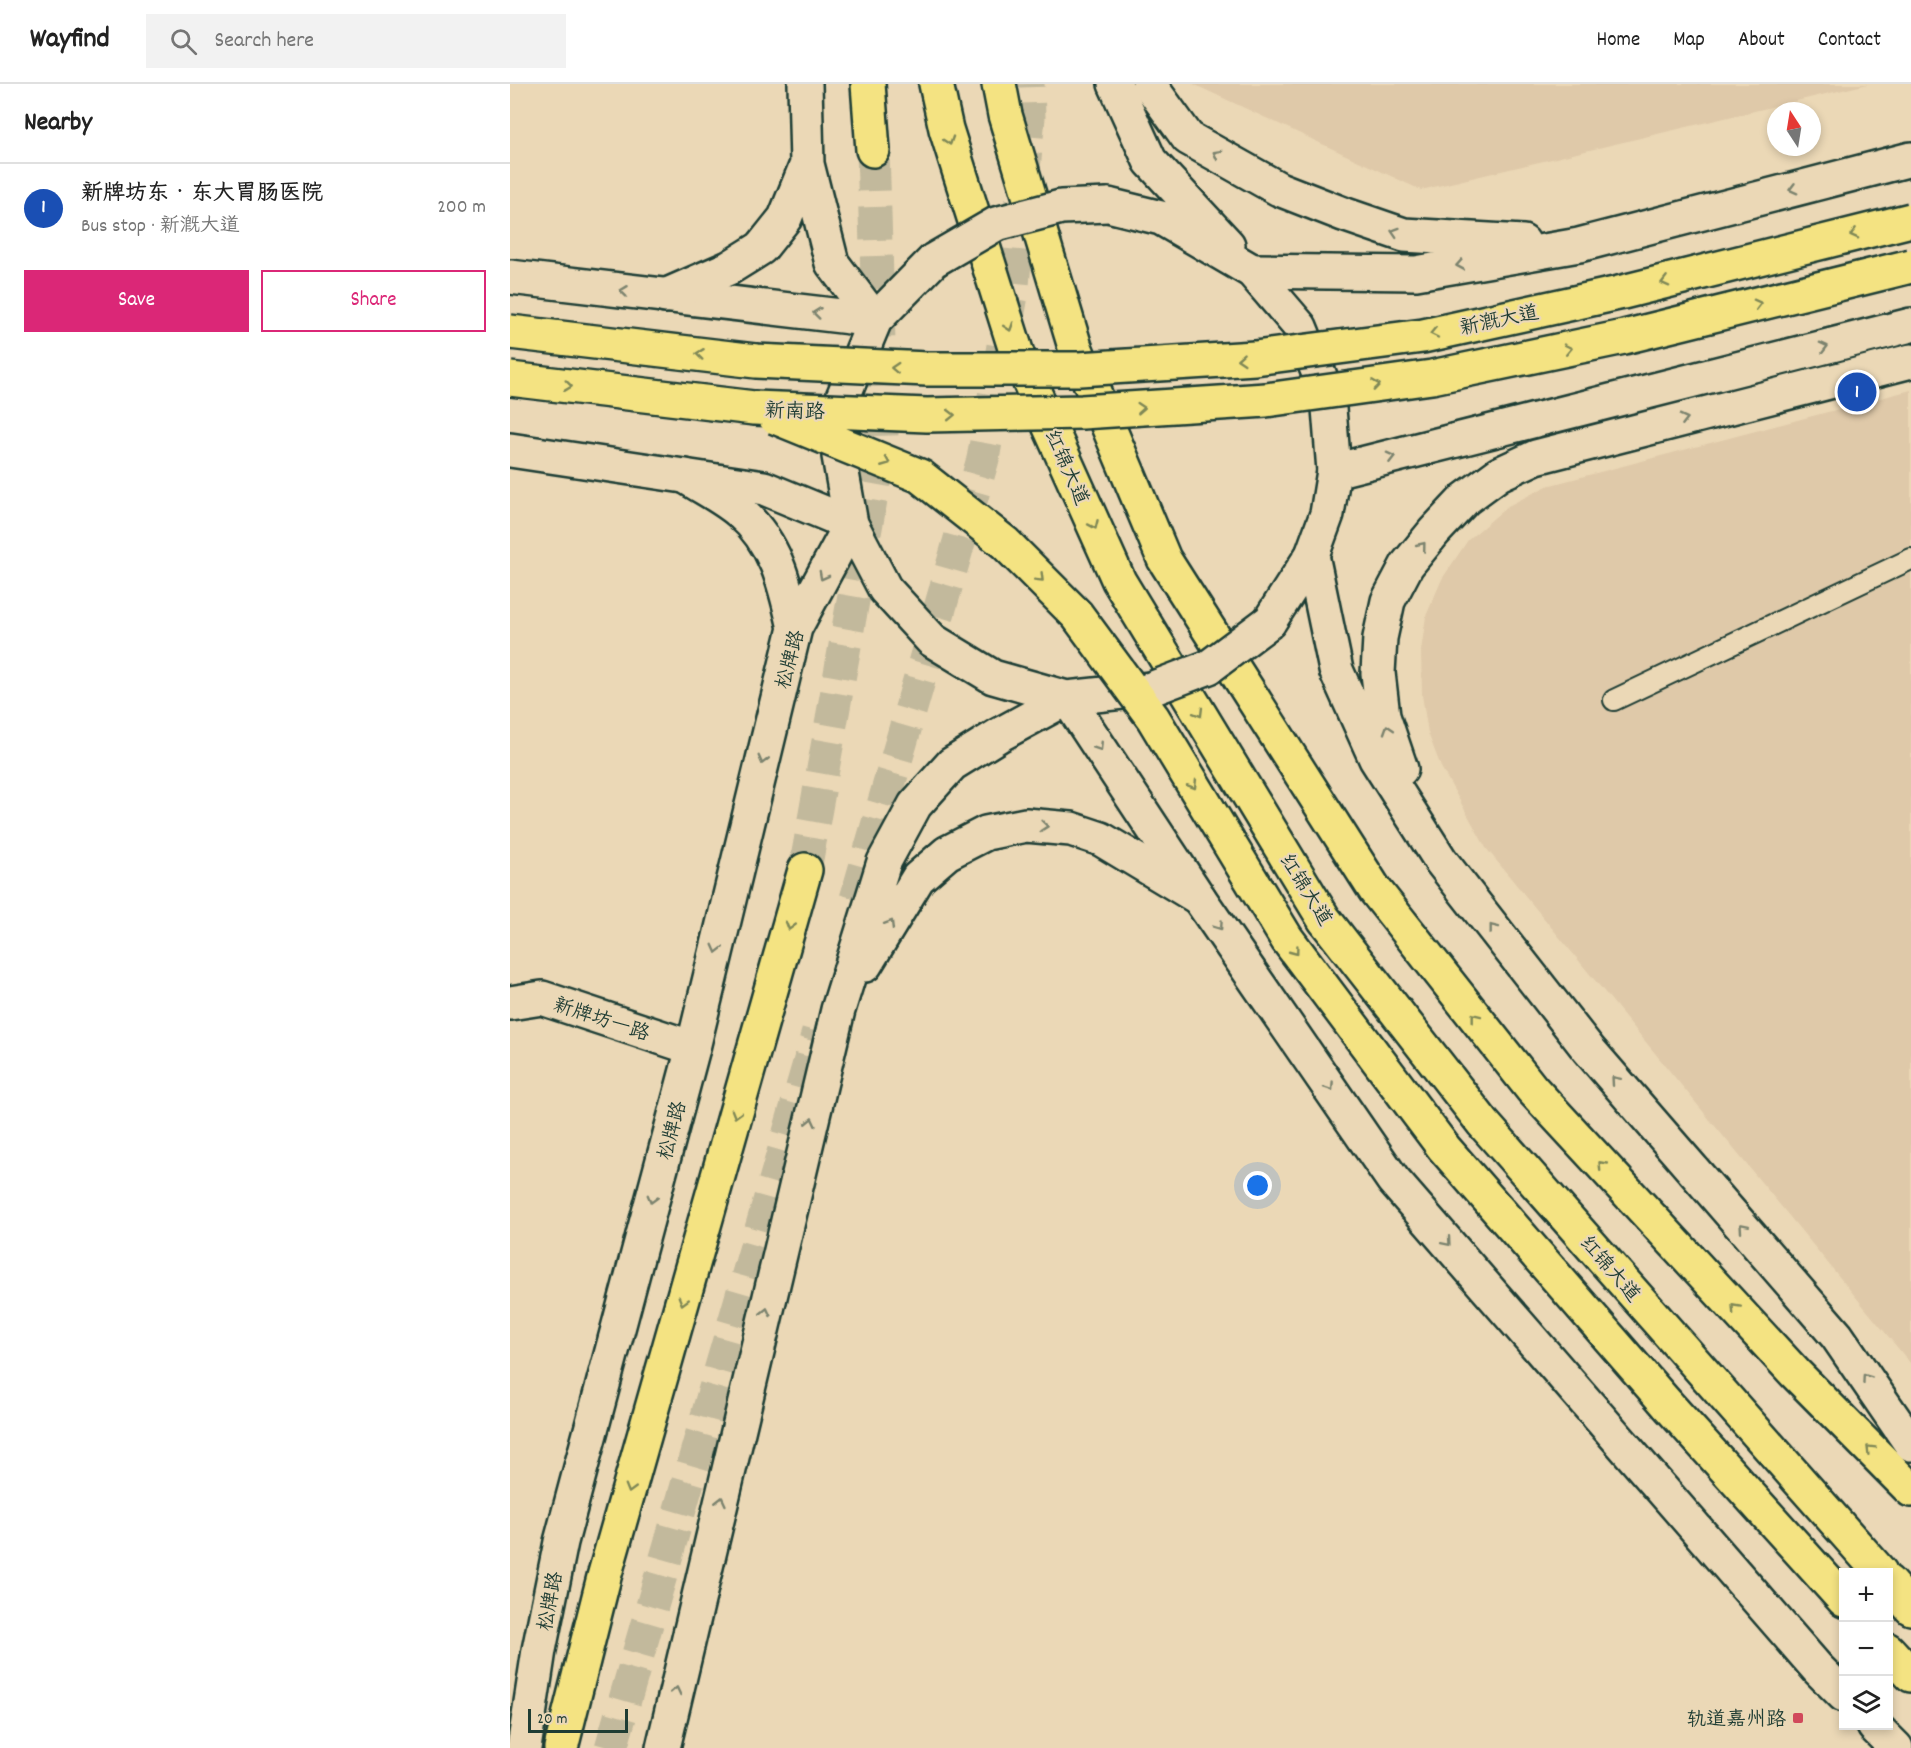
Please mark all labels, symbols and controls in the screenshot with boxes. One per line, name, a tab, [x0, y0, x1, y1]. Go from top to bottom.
search box	[146, 14, 566, 68]
text: Wayfind	[30, 21, 110, 61]
icon: search	[167, 25, 200, 58]
text: Search here	[215, 26, 314, 57]
text: Home	[1596, 26, 1640, 56]
text: Map	[1673, 26, 1705, 56]
text: About	[1738, 26, 1785, 56]
text: Contact	[1818, 26, 1881, 56]
north arrow	[1767, 102, 1821, 156]
text: Nearby	[24, 105, 92, 142]
one-way arrow	[942, 135, 955, 146]
one-way arrow	[1213, 150, 1223, 161]
text: 新牌坊东‧东大胃肠医院	[81, 179, 323, 210]
one-way arrow	[1789, 182, 1799, 195]
text: 1	[41, 194, 46, 222]
text: 200 m	[437, 194, 486, 222]
text: Bus stop · 新溉大道	[81, 213, 240, 241]
one-way arrow	[1390, 226, 1401, 239]
one-way arrow	[1849, 227, 1859, 240]
one-way arrow	[1456, 259, 1465, 271]
button: Save	[24, 270, 249, 332]
button: Share	[261, 270, 486, 332]
one-way arrow	[1660, 274, 1670, 287]
one-way arrow	[619, 285, 628, 297]
one-way arrow	[1752, 298, 1762, 311]
street label: 新溉大道	[1458, 300, 1542, 344]
one-way arrow	[813, 307, 822, 320]
one-way arrow	[1001, 321, 1014, 332]
one-way arrow	[1429, 326, 1439, 339]
one-way arrow	[1819, 341, 1829, 354]
one-way arrow	[1563, 343, 1573, 356]
one-way arrow	[696, 349, 705, 361]
one-way arrow	[1236, 352, 1245, 365]
one-way arrow	[890, 361, 899, 374]
pin: 1	[1838, 370, 1876, 414]
one-way arrow	[564, 379, 573, 391]
one-way arrow	[1372, 379, 1381, 391]
street label: 新南路	[764, 398, 826, 428]
one-way arrow	[1136, 402, 1145, 415]
one-way arrow	[946, 409, 955, 421]
one-way arrow	[1679, 414, 1689, 426]
street label: 红锦大道	[1036, 426, 1094, 510]
one-way arrow	[1386, 451, 1396, 464]
one-way arrow	[879, 455, 890, 467]
one-way arrow	[1087, 518, 1099, 529]
one-way arrow	[1415, 542, 1426, 553]
one-way arrow	[819, 569, 830, 580]
one-way arrow	[1033, 571, 1044, 582]
street label: 松牌路	[771, 626, 813, 692]
one-way arrow	[1192, 707, 1204, 717]
one-way arrow	[1382, 724, 1395, 735]
one-way arrow	[1092, 740, 1103, 751]
one-way arrow	[757, 754, 770, 764]
one-way arrow	[1186, 779, 1198, 789]
one-way arrow	[1040, 820, 1049, 832]
street label: 红锦大道	[1271, 849, 1338, 932]
one-way arrow	[883, 920, 895, 930]
one-way arrow	[1212, 920, 1223, 931]
one-way arrow	[784, 921, 797, 931]
one-way arrow	[1490, 923, 1501, 934]
one-way arrow	[711, 944, 724, 954]
one-way arrow	[1288, 944, 1299, 955]
street label: 新牌坊一路	[549, 992, 654, 1050]
one-way arrow	[1472, 1013, 1483, 1024]
one-way arrow	[1611, 1076, 1622, 1087]
one-way arrow	[1323, 1080, 1334, 1091]
street label: 松牌路	[653, 1097, 695, 1163]
one-way arrow	[731, 1109, 744, 1119]
one-way arrow	[804, 1117, 817, 1127]
one-way arrow	[1599, 1161, 1610, 1172]
your location	[1243, 1171, 1272, 1200]
one-way arrow	[647, 1194, 660, 1204]
one-way arrow	[1739, 1223, 1750, 1234]
street label: 红锦大道	[1572, 1231, 1646, 1309]
one-way arrow	[1440, 1235, 1451, 1246]
one-way arrow	[678, 1295, 690, 1306]
one-way arrow	[1731, 1304, 1742, 1315]
one-way arrow	[759, 1307, 772, 1317]
one-way arrow	[1862, 1374, 1873, 1385]
one-way arrow	[1866, 1445, 1877, 1456]
one-way arrow	[625, 1483, 637, 1494]
one-way arrow	[714, 1497, 727, 1507]
street label: 松牌路	[532, 1568, 572, 1634]
map controls	[1839, 1568, 1893, 1730]
button: +	[1839, 1568, 1893, 1622]
button: −	[1839, 1622, 1893, 1676]
button: layers	[1839, 1676, 1893, 1730]
one-way arrow	[669, 1686, 682, 1696]
scale bar	[528, 1706, 628, 1734]
place label: 轨道嘉州路	[1686, 1707, 1787, 1735]
text: 20 m	[537, 1708, 567, 1731]
marker: 轨道嘉州路	[1791, 1711, 1805, 1725]

